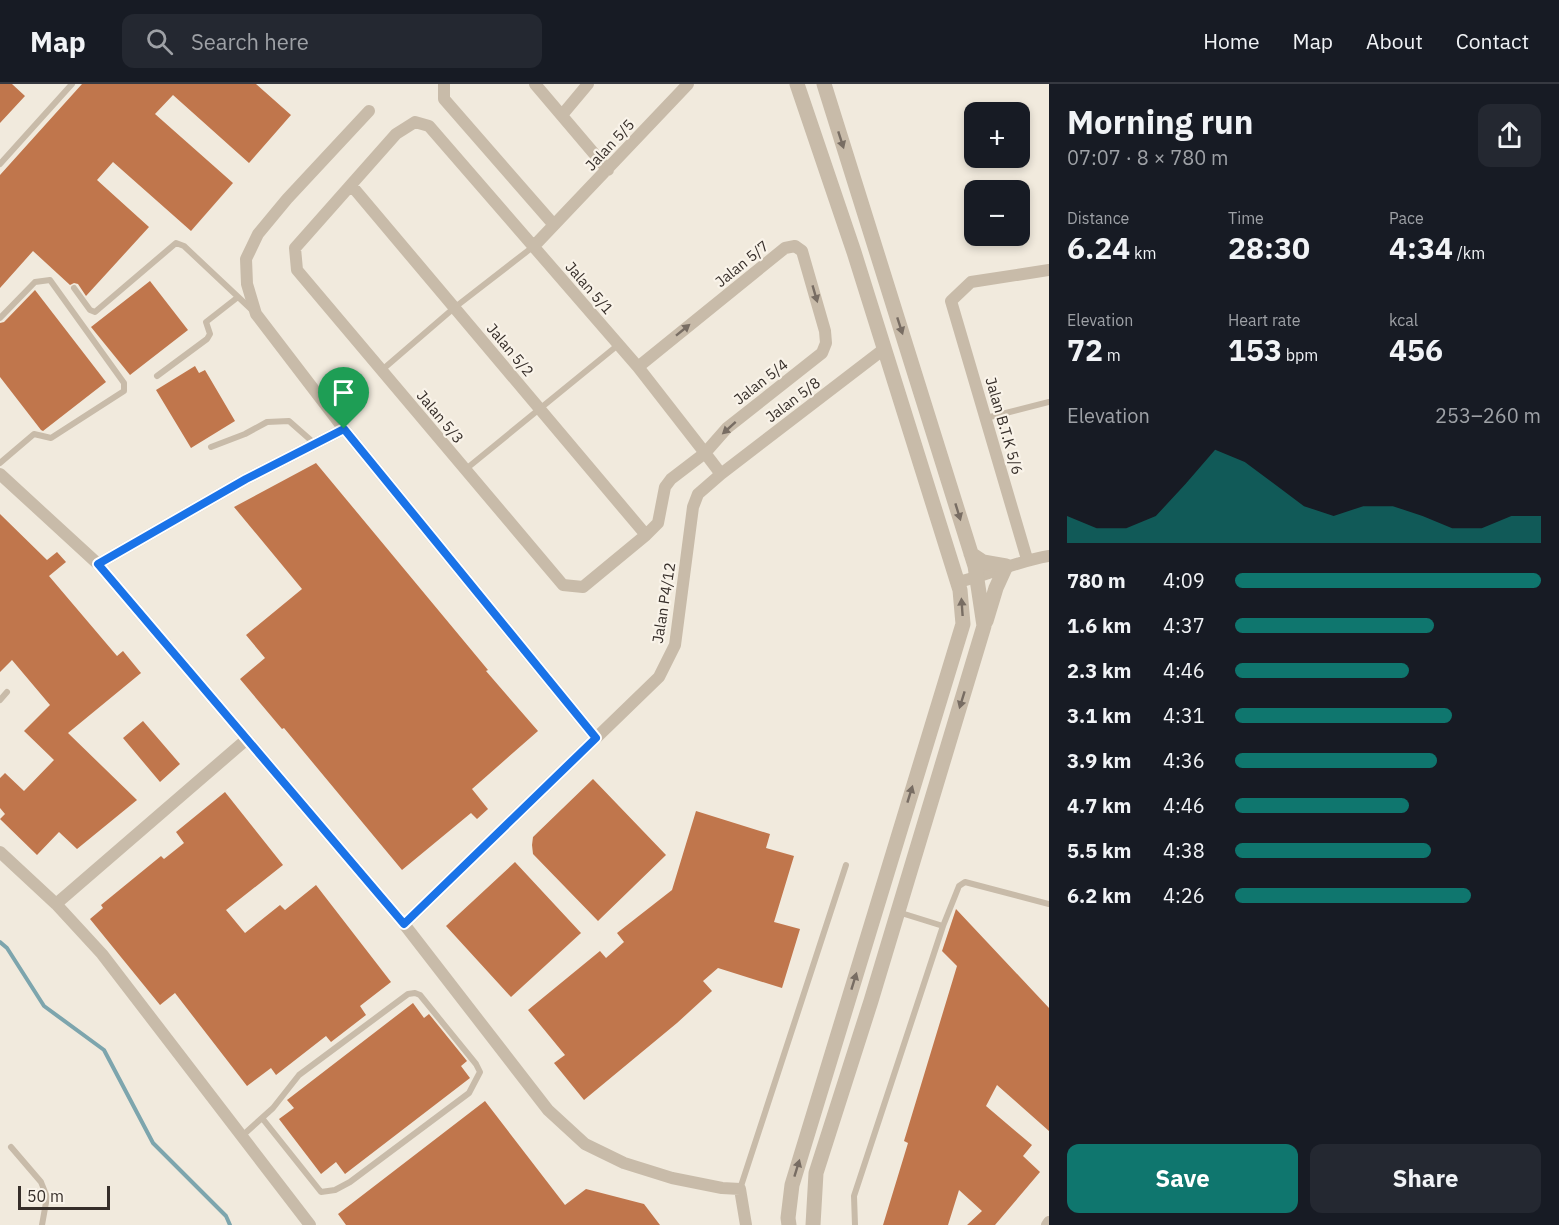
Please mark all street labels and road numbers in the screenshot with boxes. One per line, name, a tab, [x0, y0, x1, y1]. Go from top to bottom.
street label: Jalan 5/5	[581, 115, 638, 174]
street label: Jalan 5/7	[711, 236, 772, 291]
street label: Jalan 5/1	[561, 257, 617, 318]
street label: Jalan 5/2	[483, 319, 538, 380]
street label: Jalan 5/4	[730, 355, 792, 409]
street label: Jalan 5/8	[762, 373, 824, 426]
street label: Jalan B.T.K 5/6	[981, 375, 1027, 477]
street label: Jalan 5/3	[413, 386, 468, 447]
street label: Jalan P4/12	[648, 561, 679, 645]

